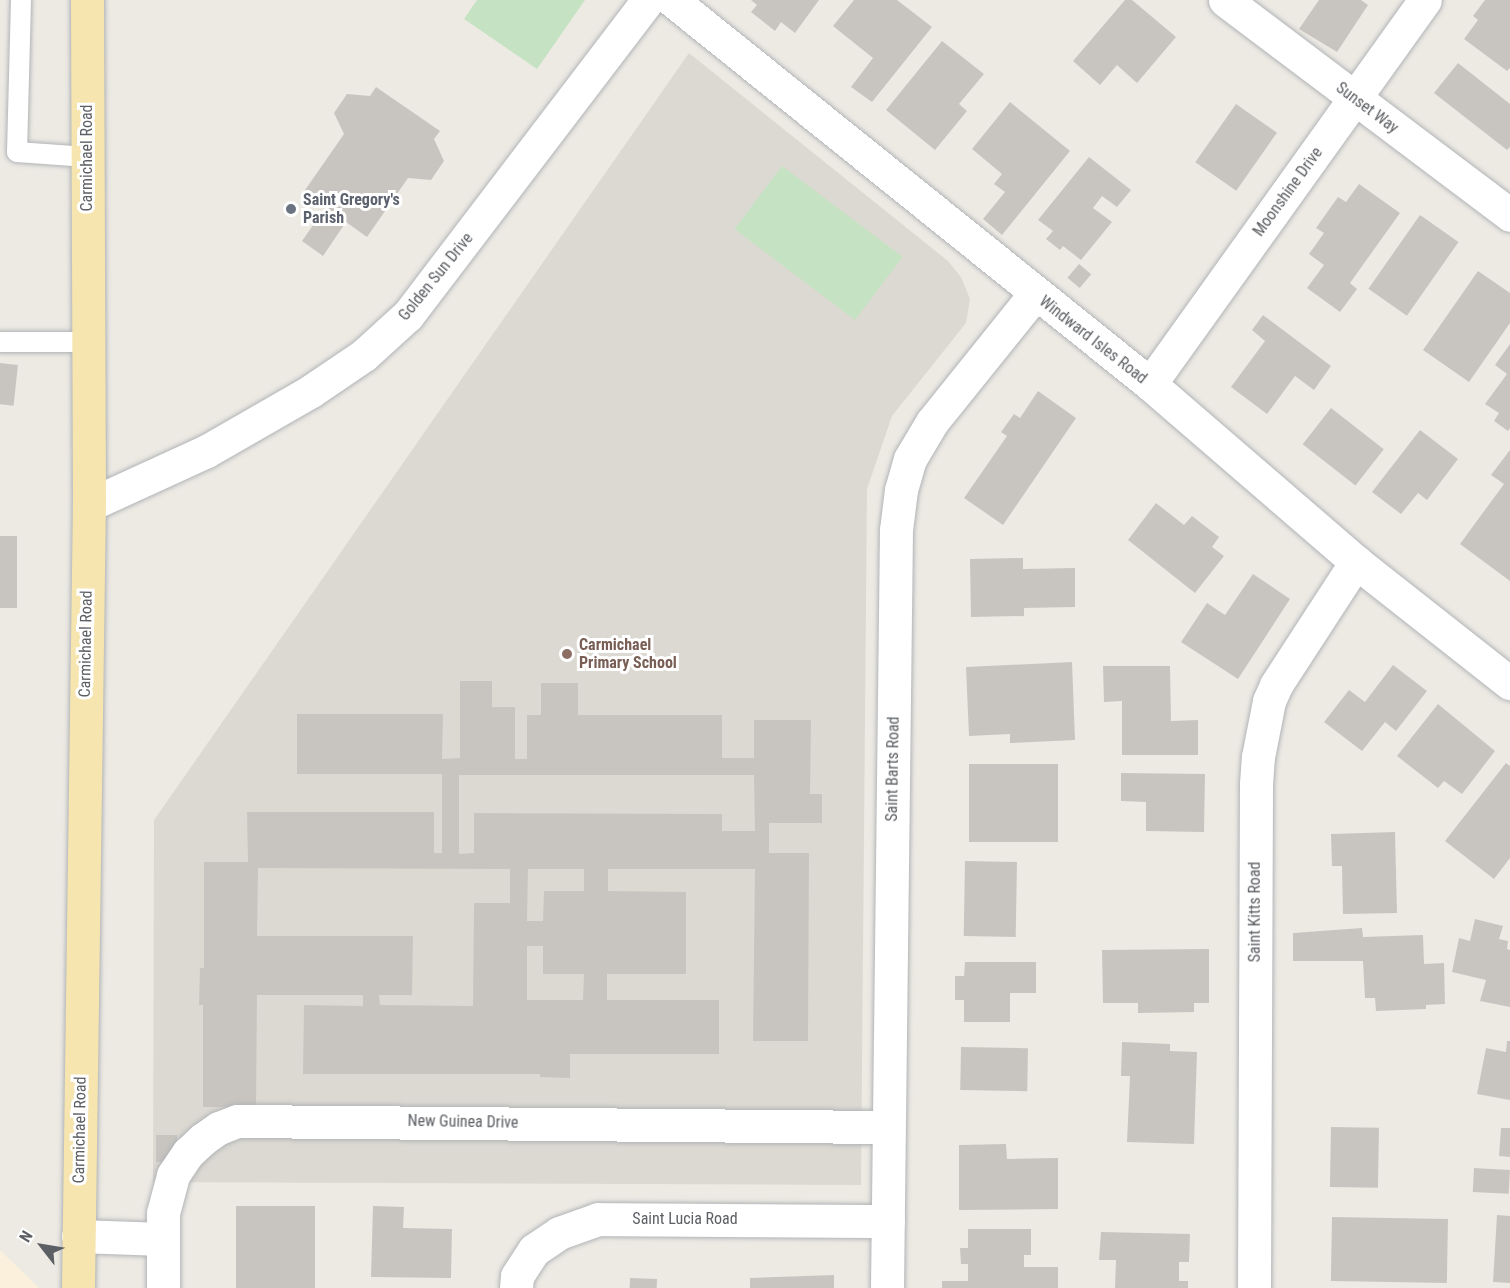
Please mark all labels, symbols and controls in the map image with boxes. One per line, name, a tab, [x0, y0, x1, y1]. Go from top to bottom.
street label: Sunset Way	[1332, 78, 1402, 138]
street label: Carmichael Road	[77, 104, 97, 212]
street label: Moonshine Drive	[1249, 144, 1327, 240]
place label: Saint Gregory's Parish	[303, 190, 400, 228]
marker: Saint Gregory's Parish	[284, 202, 298, 216]
street label: Golden Sun Drive	[395, 229, 477, 325]
street label: Windward Isles Road	[1035, 292, 1151, 388]
street label: Carmichael Road	[75, 590, 97, 698]
place label: Carmichael Primary School	[579, 635, 677, 673]
marker: Carmichael Primary School	[560, 647, 574, 661]
street label: Saint Barts Road	[882, 716, 904, 822]
street label: Saint Kitts Road	[1245, 862, 1265, 962]
street label: Carmichael Road	[69, 1076, 91, 1184]
street label: New Guinea Drive	[407, 1111, 519, 1133]
street label: Saint Lucia Road	[632, 1209, 738, 1229]
north arrow	[12, 1216, 72, 1276]
text: N	[15, 1227, 37, 1246]

